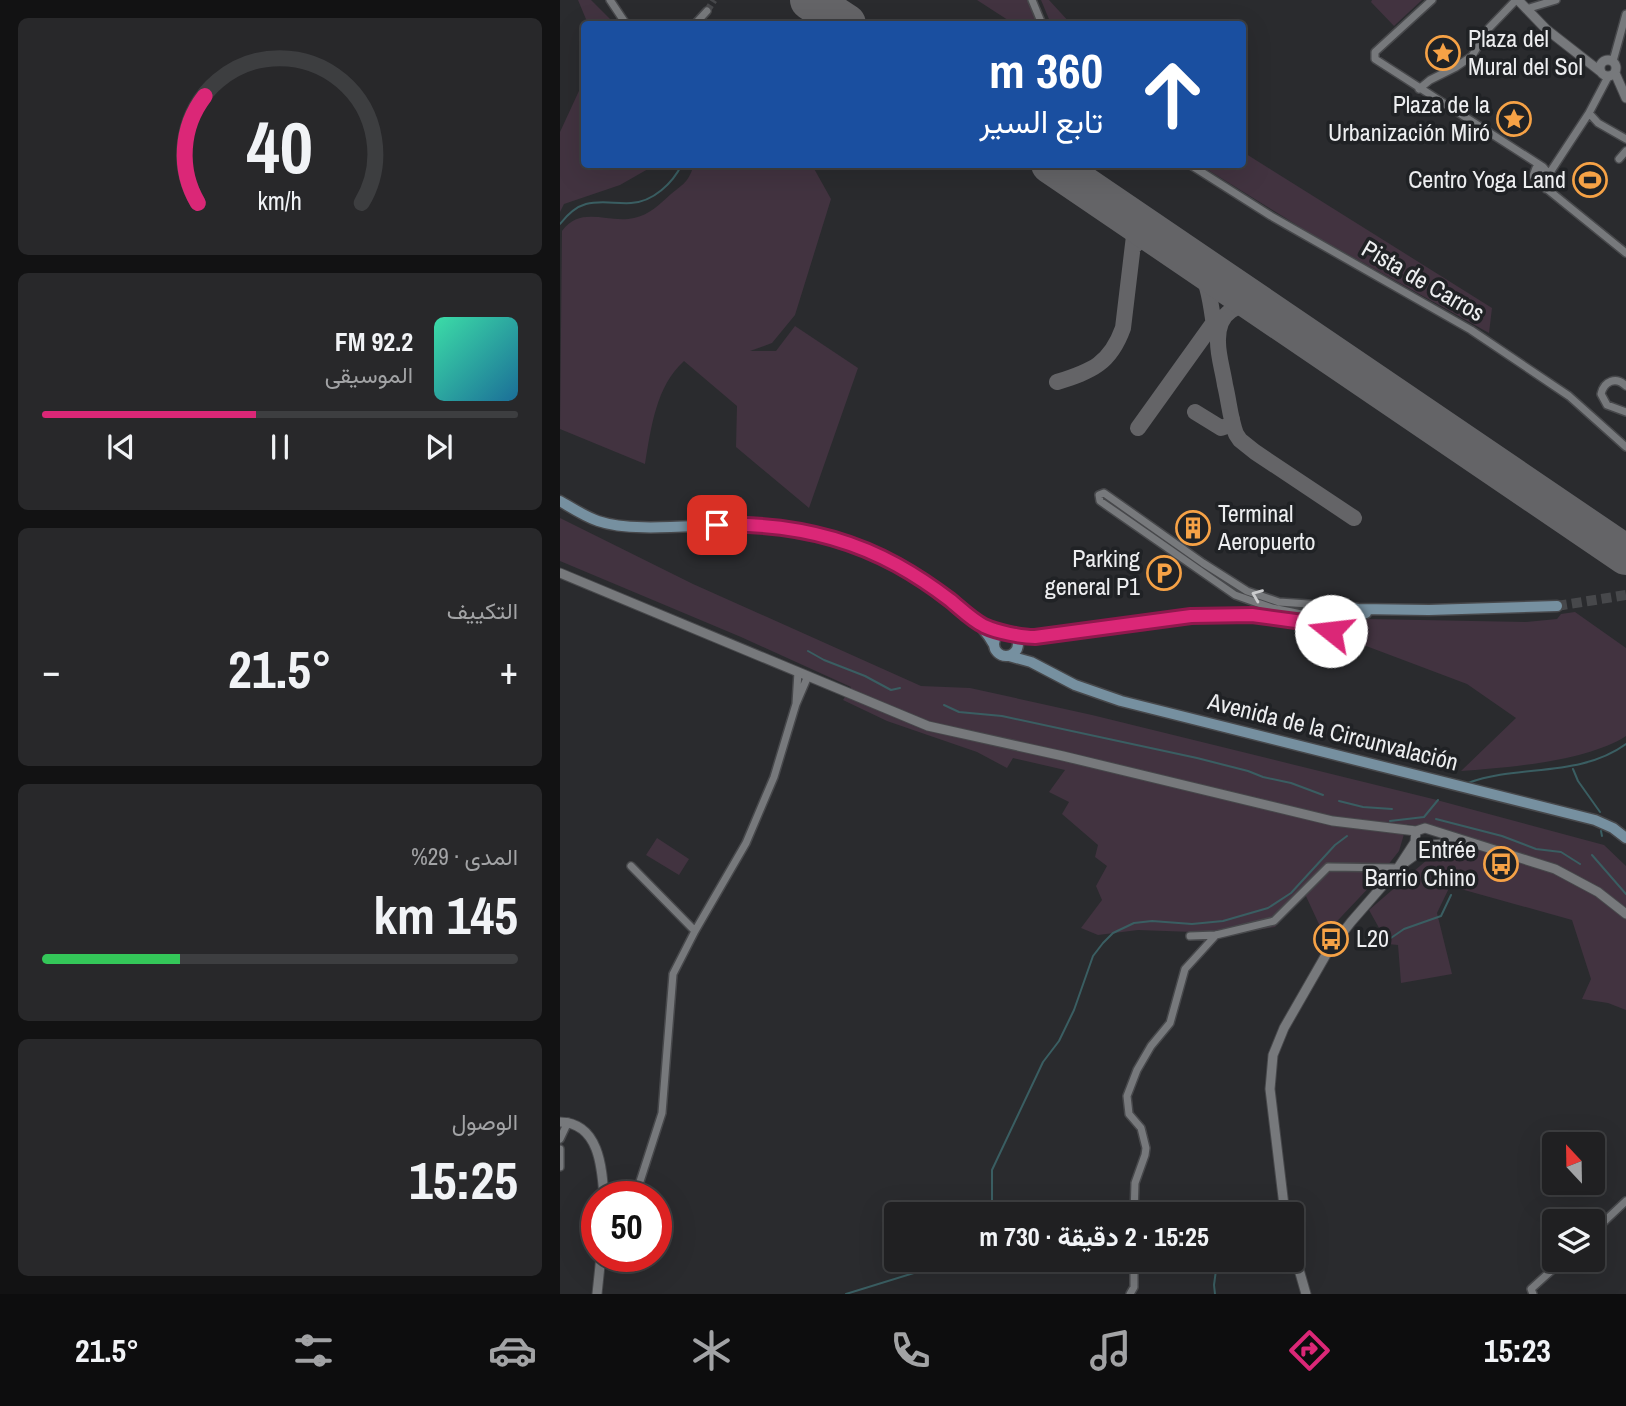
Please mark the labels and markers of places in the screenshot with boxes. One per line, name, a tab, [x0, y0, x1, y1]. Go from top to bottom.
place label: Plaza del Mural del Sol	[1468, 22, 1583, 82]
place icon: Plaza del Mural del Sol	[1424, 34, 1462, 72]
place label: Plaza de la Urbanización Miró	[1328, 88, 1490, 148]
place icon: Plaza de la Urbanización Miró	[1495, 100, 1533, 138]
sports icon: Centro Yoga Land	[1571, 161, 1609, 199]
place label: Centro Yoga Land	[1408, 163, 1566, 195]
pin	[687, 495, 747, 555]
place label: Terminal Aeropuerto	[1217, 497, 1315, 557]
building icon: Terminal Aeropuerto	[1174, 509, 1212, 547]
place label: Parking general P1	[1045, 542, 1140, 602]
parking icon: Parking general P1	[1145, 554, 1183, 592]
place label: Entrée Barrio Chino	[1364, 833, 1476, 893]
bus stop icon: Entrée Barrio Chino	[1482, 845, 1520, 883]
bus stop icon: L20	[1312, 920, 1350, 958]
place label: L20	[1356, 922, 1389, 954]

